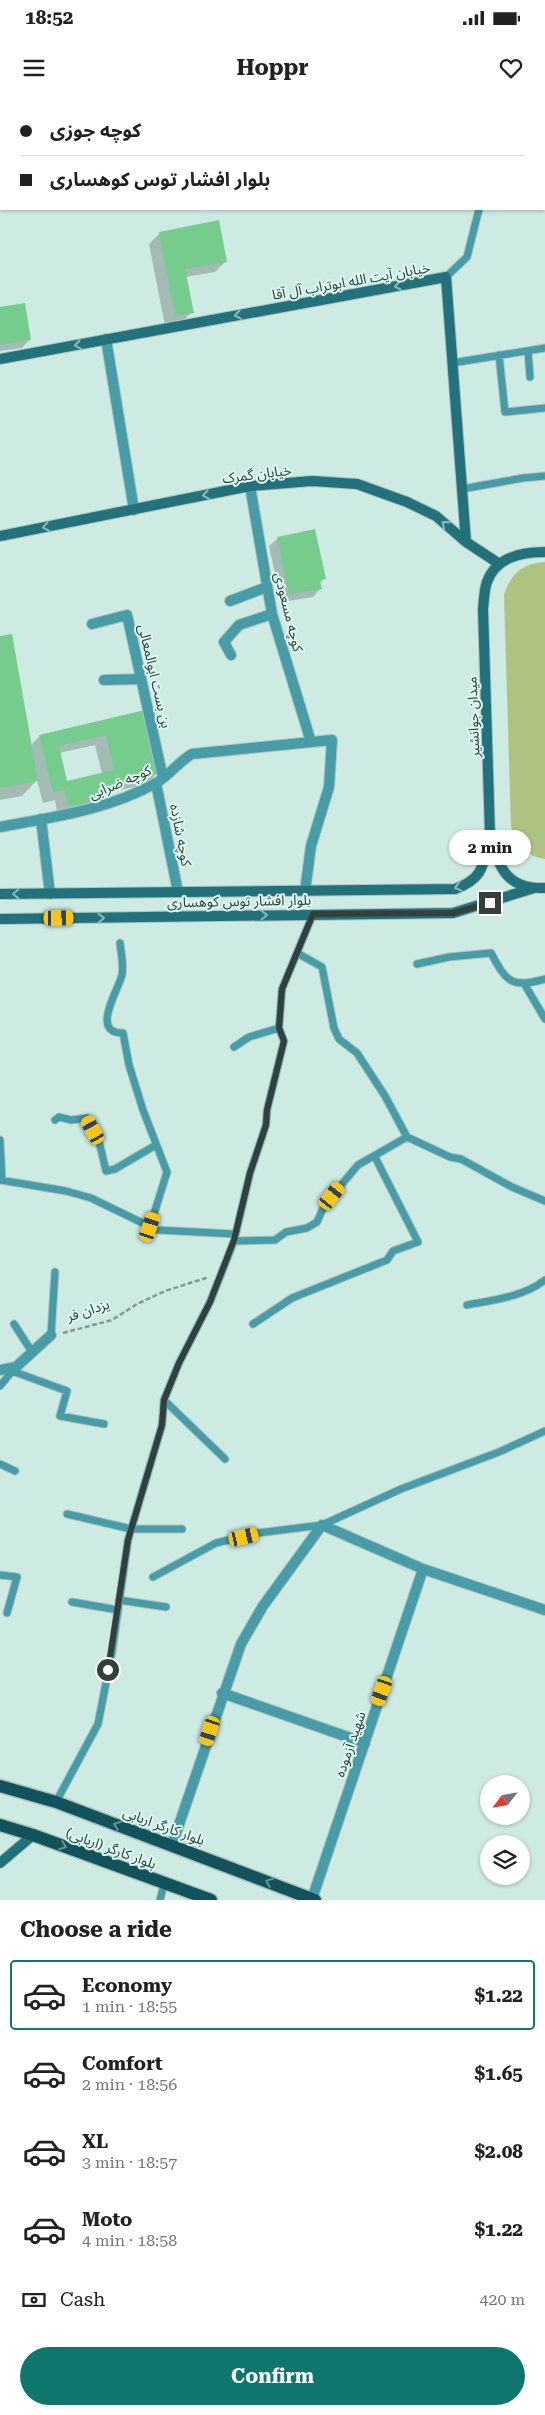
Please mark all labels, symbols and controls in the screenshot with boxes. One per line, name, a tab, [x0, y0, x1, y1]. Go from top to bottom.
text: 18:52	[25, 6, 74, 29]
icon: menu	[20, 54, 48, 82]
icon: heart	[497, 54, 525, 82]
text: Hoppr	[237, 55, 308, 80]
text: کوچه جوزی	[50, 119, 141, 142]
text: بلوار افشار توس کوهساری	[50, 168, 270, 191]
street label: خیابان آیت الله ابوتراب آل آقا	[271, 259, 432, 304]
one-way arrow	[394, 280, 402, 291]
one-way arrow	[234, 310, 243, 320]
one-way arrow	[74, 339, 83, 349]
street label: خیابان گمرک	[221, 462, 293, 487]
one-way arrow	[201, 489, 210, 500]
one-way arrow	[42, 521, 51, 532]
one-way arrow	[442, 522, 451, 530]
street label: کوچه مسعودی	[269, 571, 307, 654]
street label: بن بست ابوالمعالی	[134, 622, 175, 730]
street label: میدان جوانشیر	[464, 676, 483, 759]
street label: کوچه ضرابی	[86, 762, 155, 804]
street label: کوچه شازده	[165, 803, 195, 868]
callout: 2 min	[449, 830, 531, 866]
text: 2 min	[468, 838, 512, 857]
one-way arrow	[454, 881, 463, 892]
one-way arrow	[12, 889, 20, 899]
street label: بلوار افشار توس کوهساری	[167, 892, 312, 911]
route end	[479, 892, 501, 914]
car	[43, 910, 74, 926]
one-way arrow	[260, 910, 268, 920]
one-way arrow	[97, 912, 105, 923]
car	[79, 1113, 106, 1147]
car	[316, 1180, 347, 1212]
car	[138, 1210, 161, 1244]
street label: یزدان فر	[64, 1296, 112, 1326]
car	[227, 1526, 260, 1548]
route start	[97, 1659, 119, 1681]
car	[370, 1674, 393, 1708]
street label: شهید آزموده	[331, 1709, 370, 1779]
car	[198, 1714, 221, 1748]
north arrow	[480, 1775, 530, 1825]
map controls	[480, 1775, 530, 1885]
street label: بلوار کارگر اربابی	[121, 1804, 207, 1849]
one-way arrow	[114, 1821, 122, 1831]
street label: بلوار کارگر (اربابی)	[63, 1824, 159, 1873]
button: layers	[480, 1835, 530, 1885]
one-way arrow	[58, 1840, 67, 1850]
one-way arrow	[265, 1878, 274, 1889]
text: Choose a ride	[20, 1917, 172, 1942]
icon: car	[22, 1973, 67, 2018]
text: Economy	[82, 1974, 172, 1997]
text: $1.22	[474, 1984, 523, 2007]
text: 1 min · 18:55	[82, 1997, 177, 2016]
icon: car	[22, 2051, 67, 2096]
text: Comfort	[82, 2052, 163, 2075]
text: $1.65	[474, 2062, 523, 2085]
text: 2 min · 18:56	[82, 2075, 177, 2094]
icon: car	[22, 2129, 67, 2174]
text: XL	[82, 2130, 108, 2153]
text: $2.08	[474, 2140, 523, 2163]
text: 3 min · 18:57	[82, 2153, 177, 2172]
icon: car	[22, 2207, 67, 2252]
text: Moto	[82, 2208, 132, 2231]
text: $1.22	[474, 2218, 523, 2241]
text: 4 min · 18:58	[82, 2231, 177, 2250]
icon: cash	[20, 2286, 48, 2314]
text: Cash	[60, 2288, 105, 2311]
text: 420 m	[479, 2290, 525, 2309]
button: Confirm	[20, 2347, 525, 2405]

